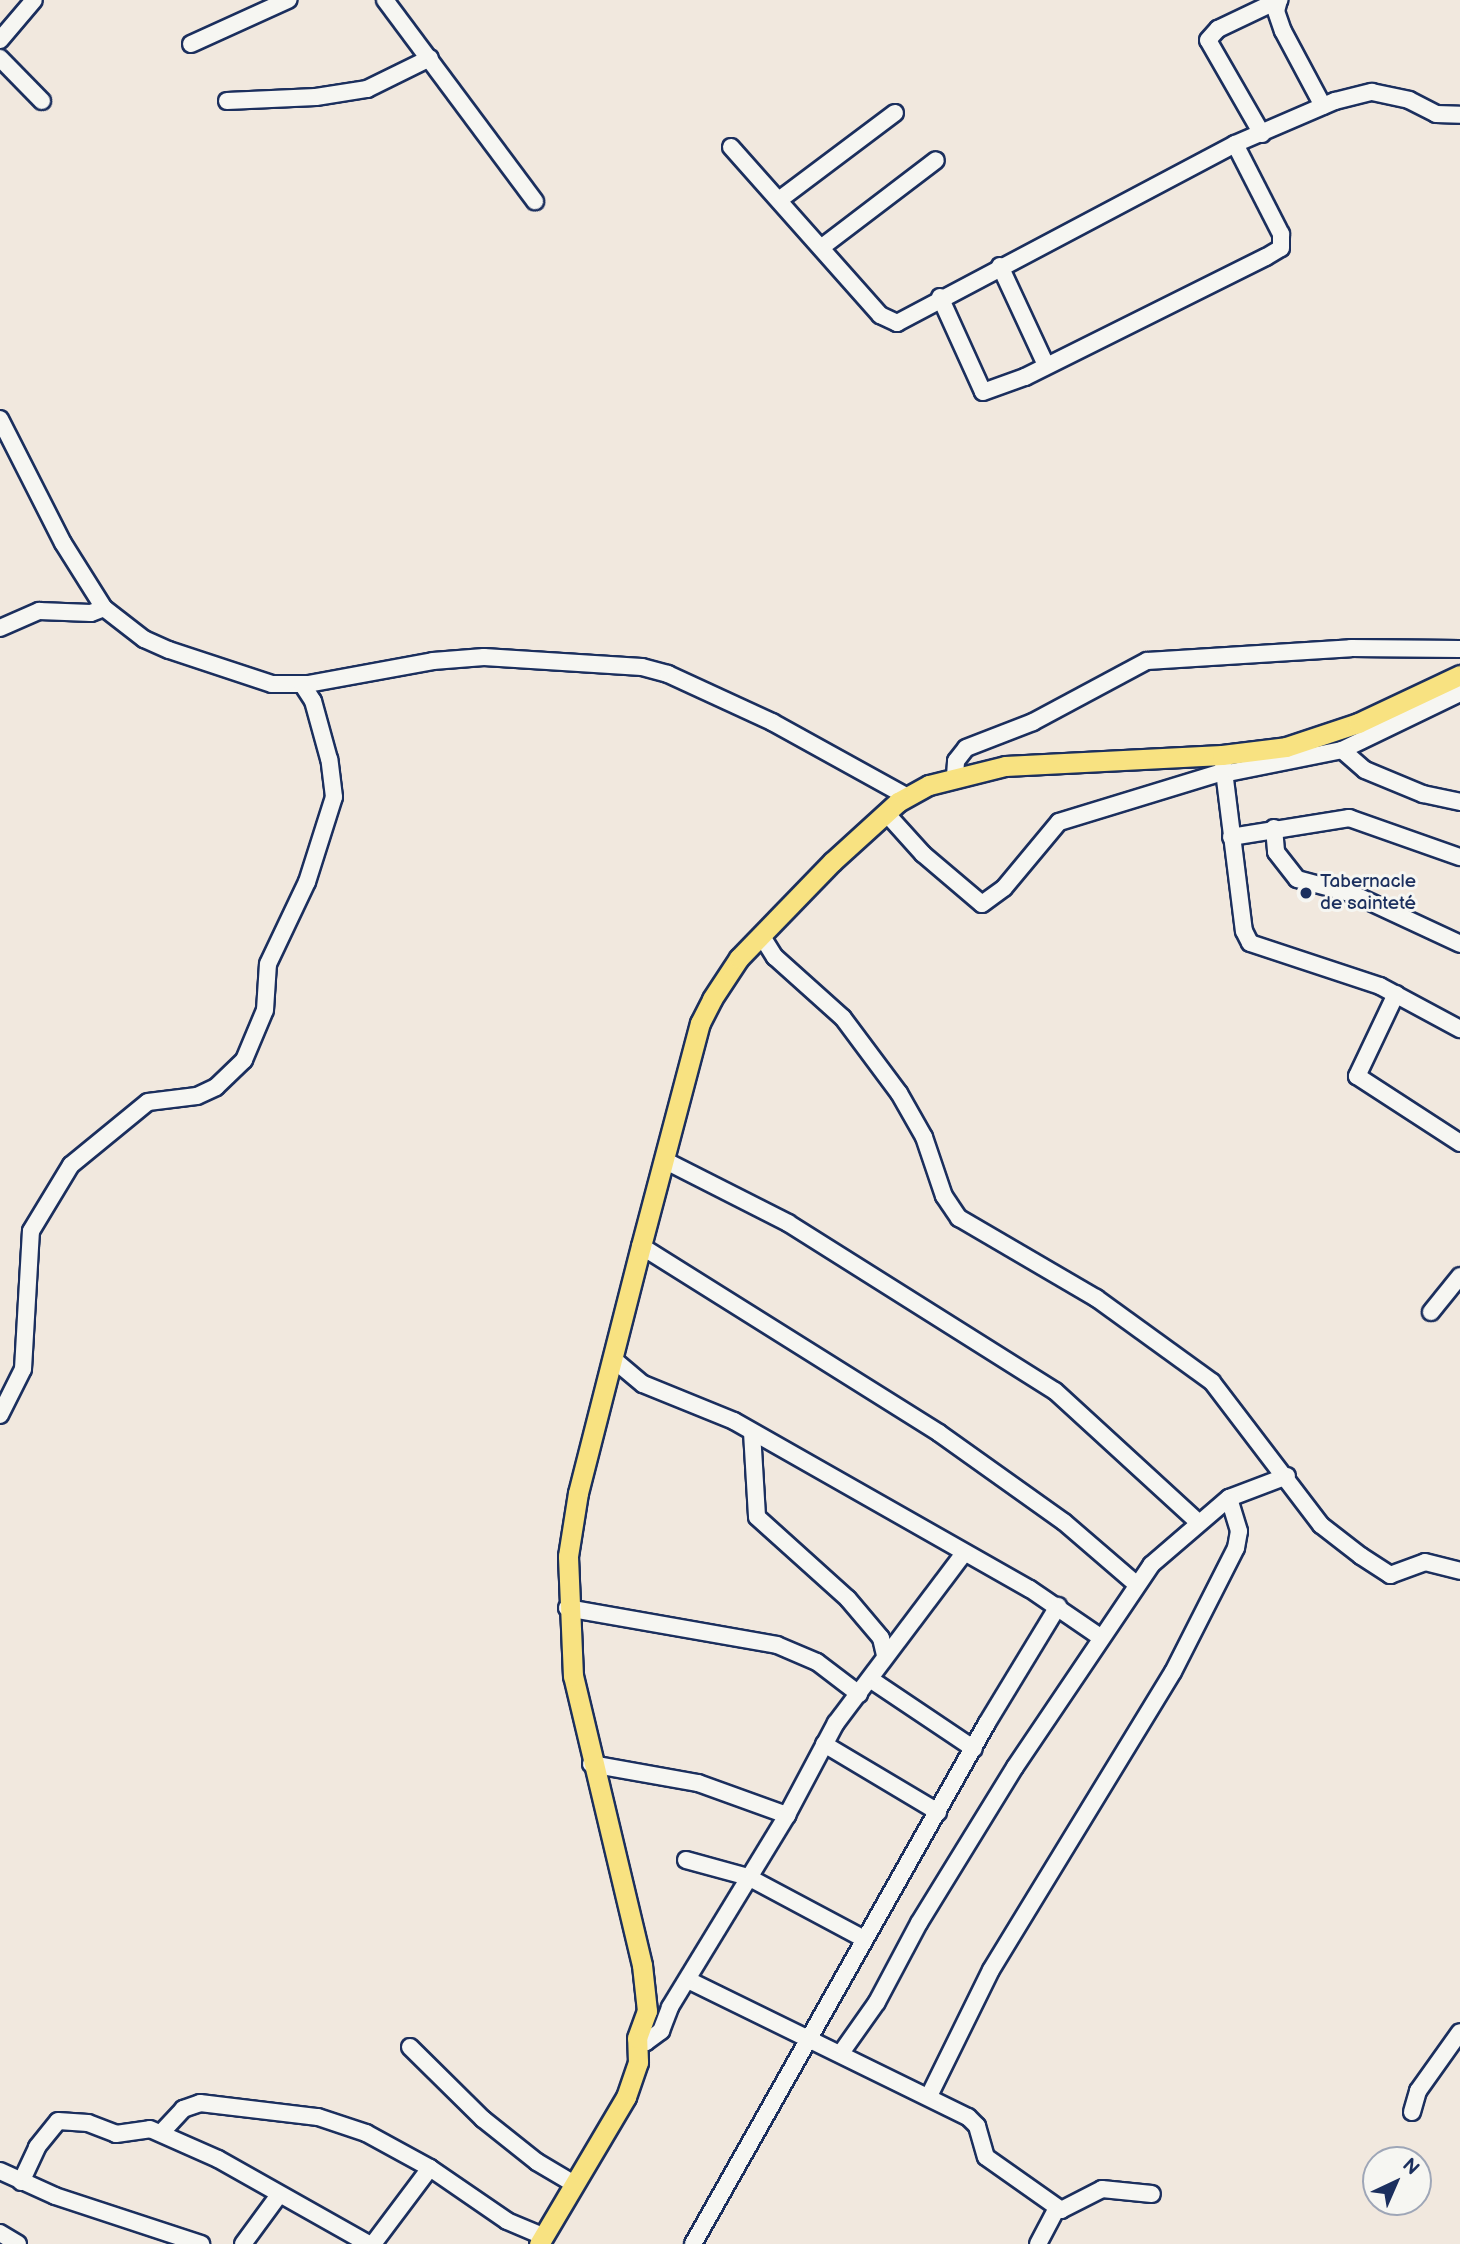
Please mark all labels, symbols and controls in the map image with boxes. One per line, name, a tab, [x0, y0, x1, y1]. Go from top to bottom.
place label: Tabernacle de sainteté	[1320, 871, 1416, 915]
marker: Tabernacle de sainteté	[1298, 885, 1314, 901]
north arrow	[1362, 2146, 1432, 2216]
text: N	[1397, 2154, 1424, 2180]

